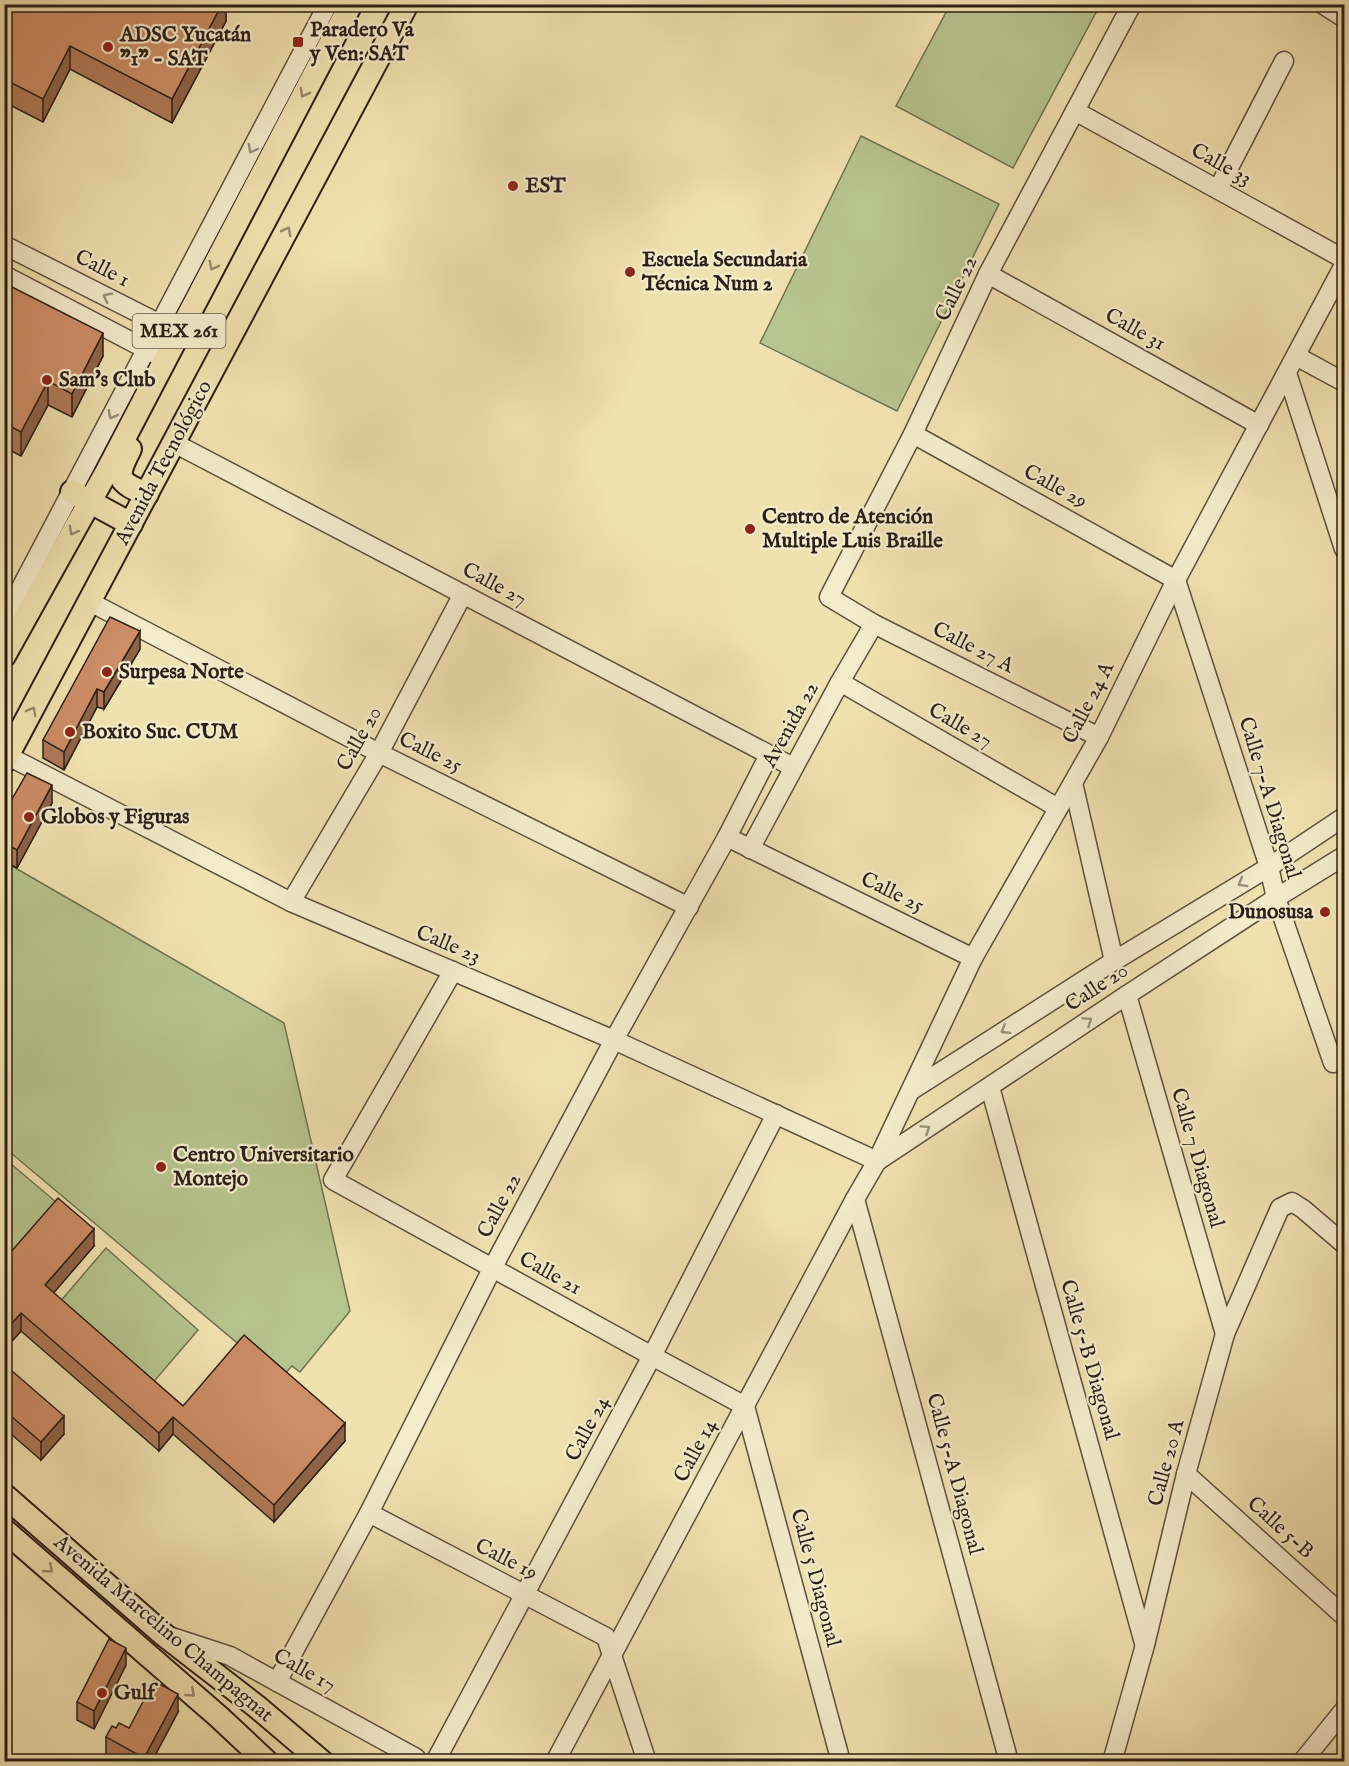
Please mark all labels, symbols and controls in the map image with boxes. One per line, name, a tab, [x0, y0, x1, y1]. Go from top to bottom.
place label: Paradero Va y Ven: SAT	[309, 17, 415, 68]
place label: ADSC Yucatán "1" - SAT	[119, 22, 251, 73]
marker: Paradero Va y Ven: SAT	[291, 35, 305, 49]
marker: ADSC Yucatán "1" - SAT	[101, 40, 115, 54]
one-way arrow	[300, 87, 311, 98]
street label: Calle 33	[1186, 137, 1256, 193]
one-way arrow	[248, 143, 259, 154]
place label: EST	[525, 173, 566, 200]
marker: EST	[506, 179, 520, 193]
one-way arrow	[280, 227, 291, 238]
street label: Calle 1	[70, 244, 134, 294]
place label: Escuela Secundaria Técnica Num 2	[641, 247, 808, 298]
street label: Calle 22	[930, 252, 984, 326]
one-way arrow	[209, 260, 221, 271]
marker: Escuela Secundaria Técnica Num 2	[623, 265, 637, 279]
one-way arrow	[103, 293, 114, 304]
street label: Calle 31	[1100, 302, 1170, 358]
road number: MEX 261	[132, 314, 225, 348]
place label: Sam's Club	[59, 367, 155, 394]
marker: Sam's Club	[40, 373, 54, 387]
street label: Avenida Tecnológico	[109, 376, 219, 551]
one-way arrow	[108, 409, 119, 419]
street label: Calle 29	[1018, 459, 1092, 515]
place label: Centro de Atención Multiple Luis Braille	[762, 504, 943, 555]
marker: Centro de Atención Multiple Luis Braille	[743, 522, 757, 536]
one-way arrow	[69, 525, 80, 535]
street label: Calle 27	[457, 557, 531, 613]
street label: Calle 27 A	[928, 616, 1019, 680]
street label: Calle 24 A	[1057, 657, 1122, 749]
place label: Surpesa Norte	[119, 659, 244, 686]
marker: Surpesa Norte	[100, 665, 114, 679]
street label: Avenida 22	[756, 677, 826, 773]
street label: Calle 27	[923, 697, 997, 755]
street label: Calle 20	[331, 702, 389, 776]
one-way arrow	[25, 706, 36, 717]
street label: Calle 7-A Diagonal	[1232, 714, 1307, 883]
place label: Boxito Suc. CUM	[82, 719, 238, 746]
marker: Boxito Suc. CUM	[63, 725, 77, 739]
street label: Calle 25	[394, 726, 466, 780]
place label: Globos y Figuras	[41, 804, 189, 831]
marker: Globos y Figuras	[22, 810, 36, 824]
street label: Calle 25	[856, 866, 928, 920]
one-way arrow	[1238, 876, 1248, 888]
place label: Dunosusa	[1228, 899, 1314, 926]
marker: Dunosusa	[1318, 905, 1332, 919]
street label: Calle 23	[412, 919, 484, 971]
street label: Calle 20	[1060, 958, 1134, 1018]
one-way arrow	[1081, 1017, 1092, 1028]
one-way arrow	[1001, 1023, 1012, 1034]
street label: Calle 7 Diagonal	[1164, 1085, 1230, 1231]
one-way arrow	[919, 1125, 930, 1136]
place label: Centro Universitario Montejo	[173, 1142, 355, 1193]
marker: Centro Universitario Montejo	[154, 1160, 168, 1174]
street label: Calle 22	[472, 1169, 528, 1243]
street label: Calle 21	[514, 1246, 586, 1302]
street label: Calle 5-B Diagonal	[1053, 1277, 1125, 1444]
street label: Calle 5-A Diagonal	[919, 1390, 989, 1558]
street label: Calle 24	[560, 1391, 617, 1466]
street label: Calle 14	[668, 1414, 724, 1487]
street label: Calle 20 A	[1142, 1416, 1192, 1509]
street label: Calle 5-B	[1241, 1491, 1319, 1565]
street label: Calle 5 Diagonal	[784, 1506, 846, 1650]
street label: Avenida Marcelino Champagnat	[47, 1528, 278, 1729]
street label: Calle 19	[470, 1533, 542, 1587]
one-way arrow	[42, 1562, 52, 1573]
street label: Calle 17	[268, 1643, 340, 1699]
place label: Gulf	[114, 1680, 158, 1707]
marker: Gulf	[95, 1686, 109, 1700]
one-way arrow	[184, 1686, 195, 1697]

